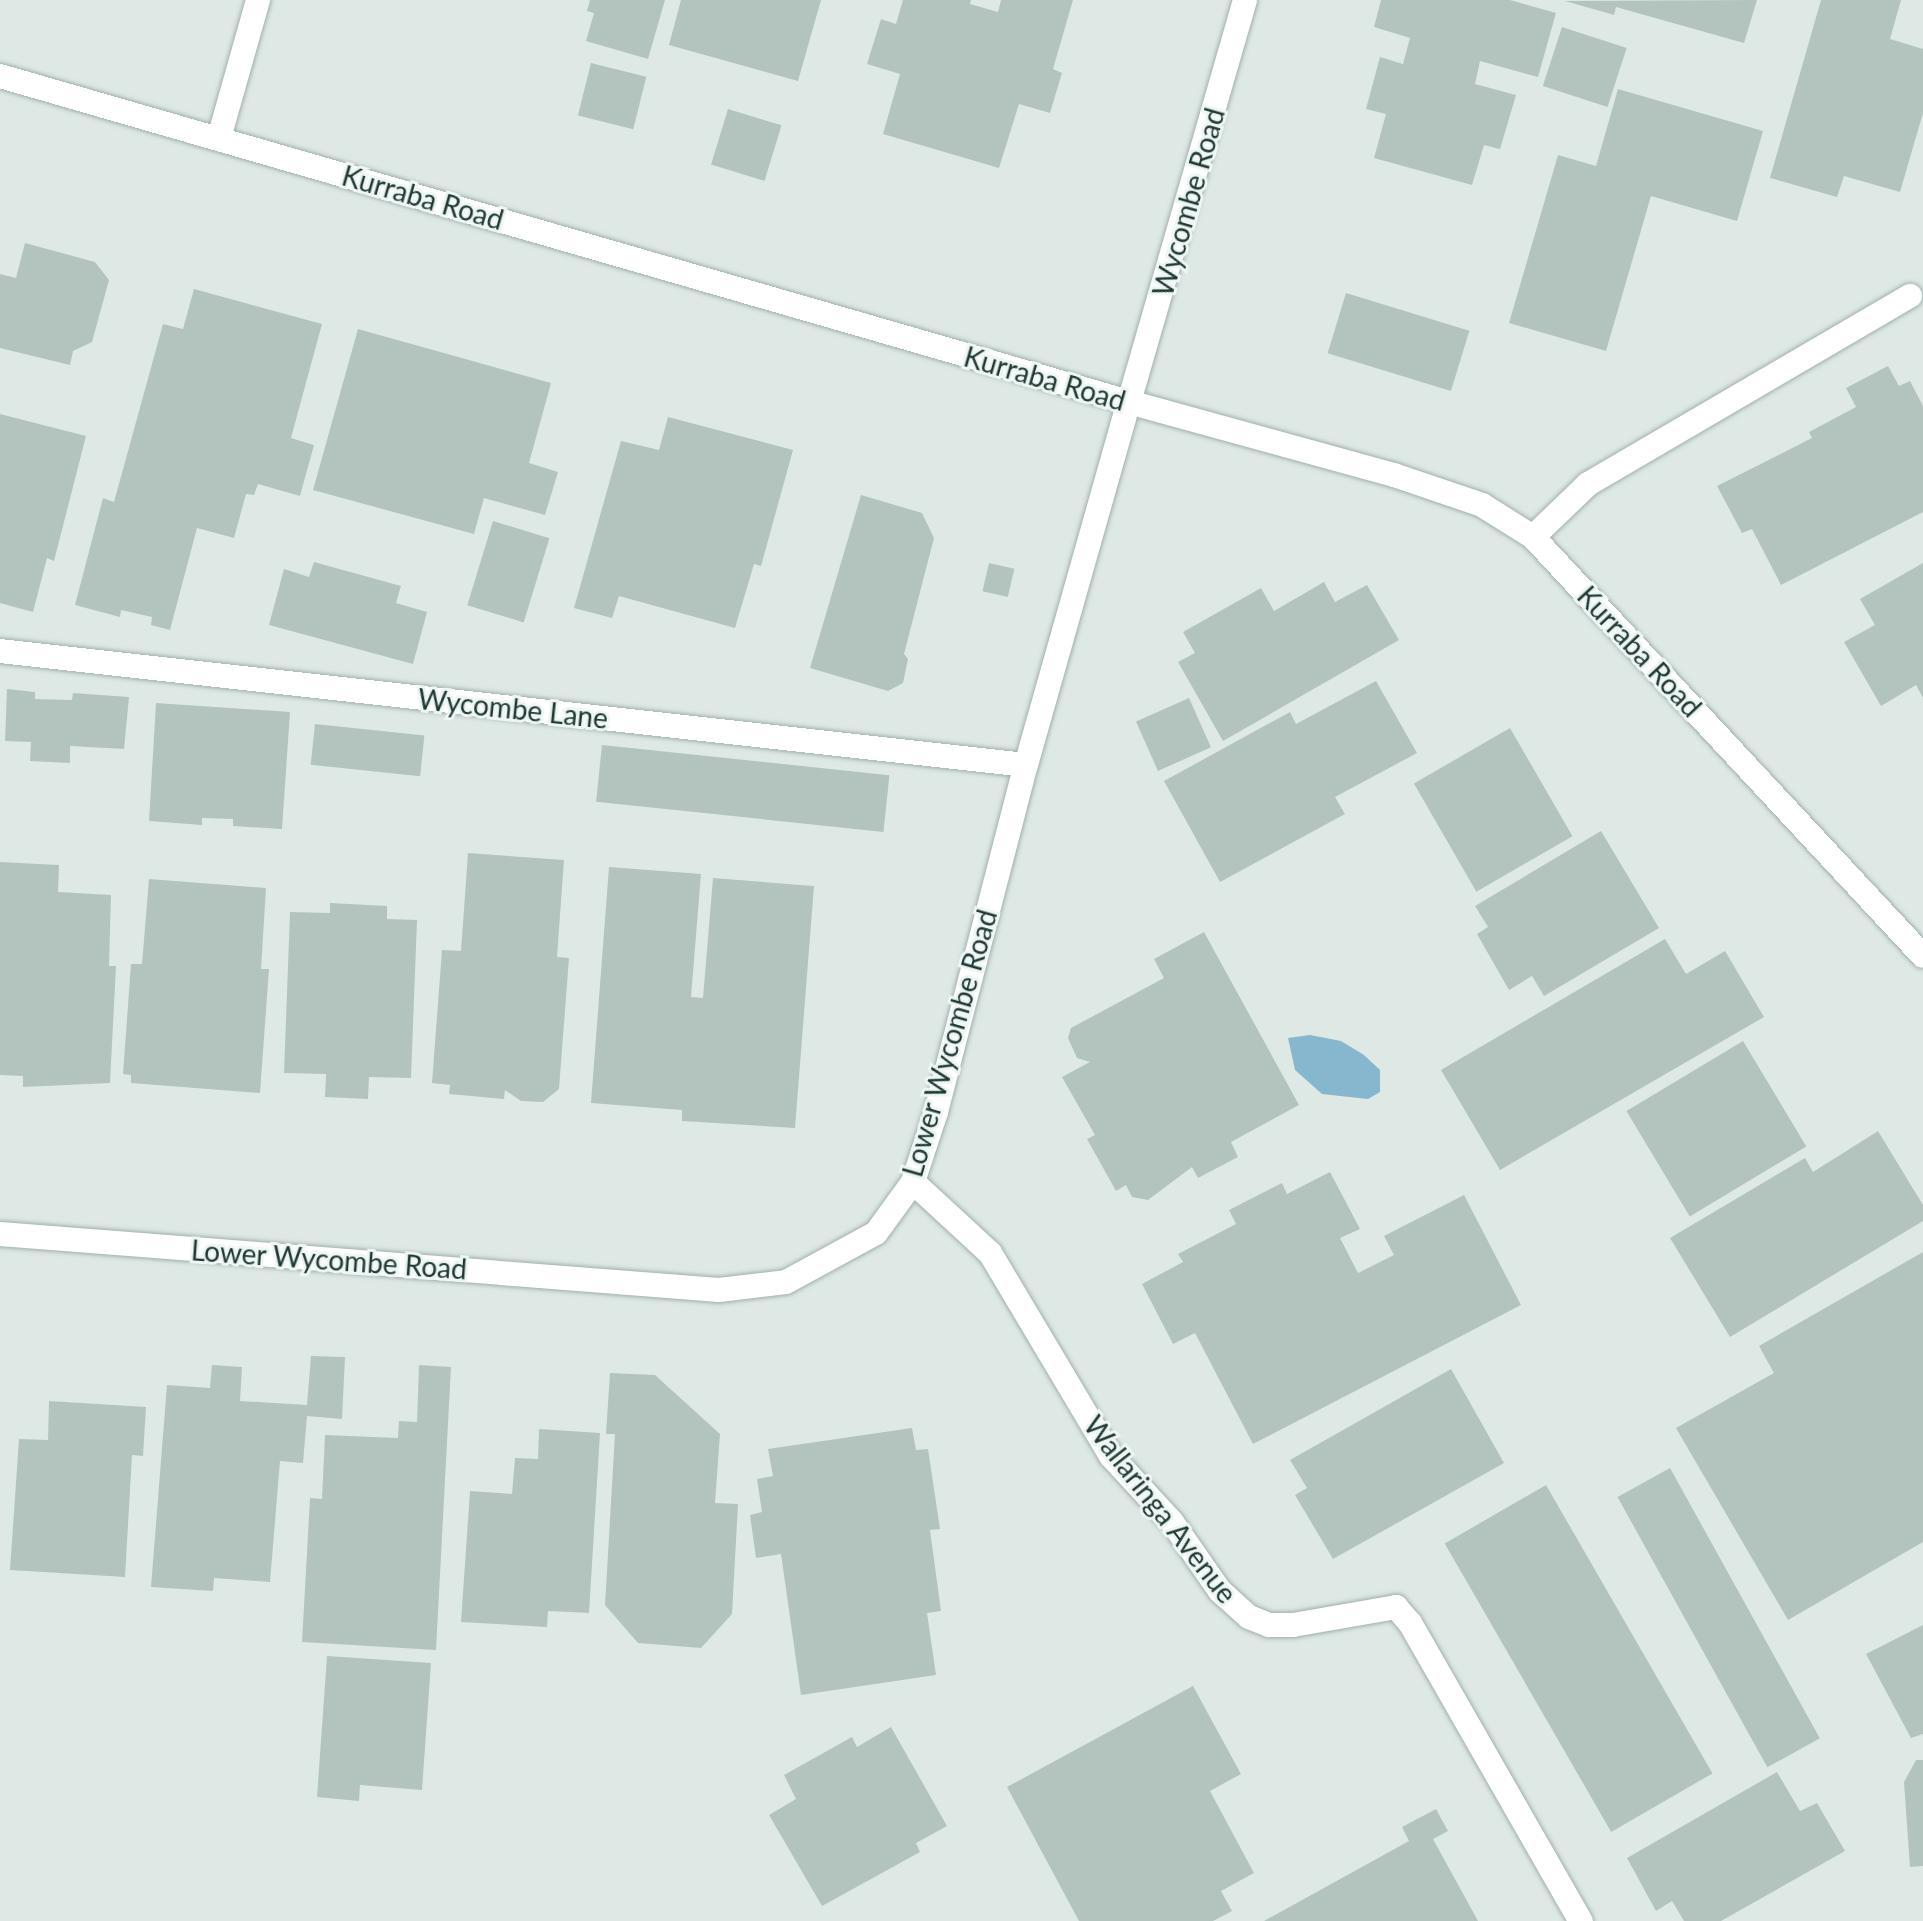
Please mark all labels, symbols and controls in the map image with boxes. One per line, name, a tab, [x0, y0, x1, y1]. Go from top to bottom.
street label: Wycombe Road	[1145, 104, 1231, 300]
street label: Kurraba Road	[338, 158, 508, 236]
street label: Kurraba Road	[960, 339, 1130, 417]
street label: Kurraba Road	[1571, 579, 1709, 723]
street label: Wycombe Lane	[416, 681, 610, 735]
street label: Lower Wycombe Road	[895, 905, 1003, 1181]
street label: Lower Wycombe Road	[189, 1233, 469, 1285]
street label: Wallaringa Avenue	[1077, 1408, 1245, 1610]

